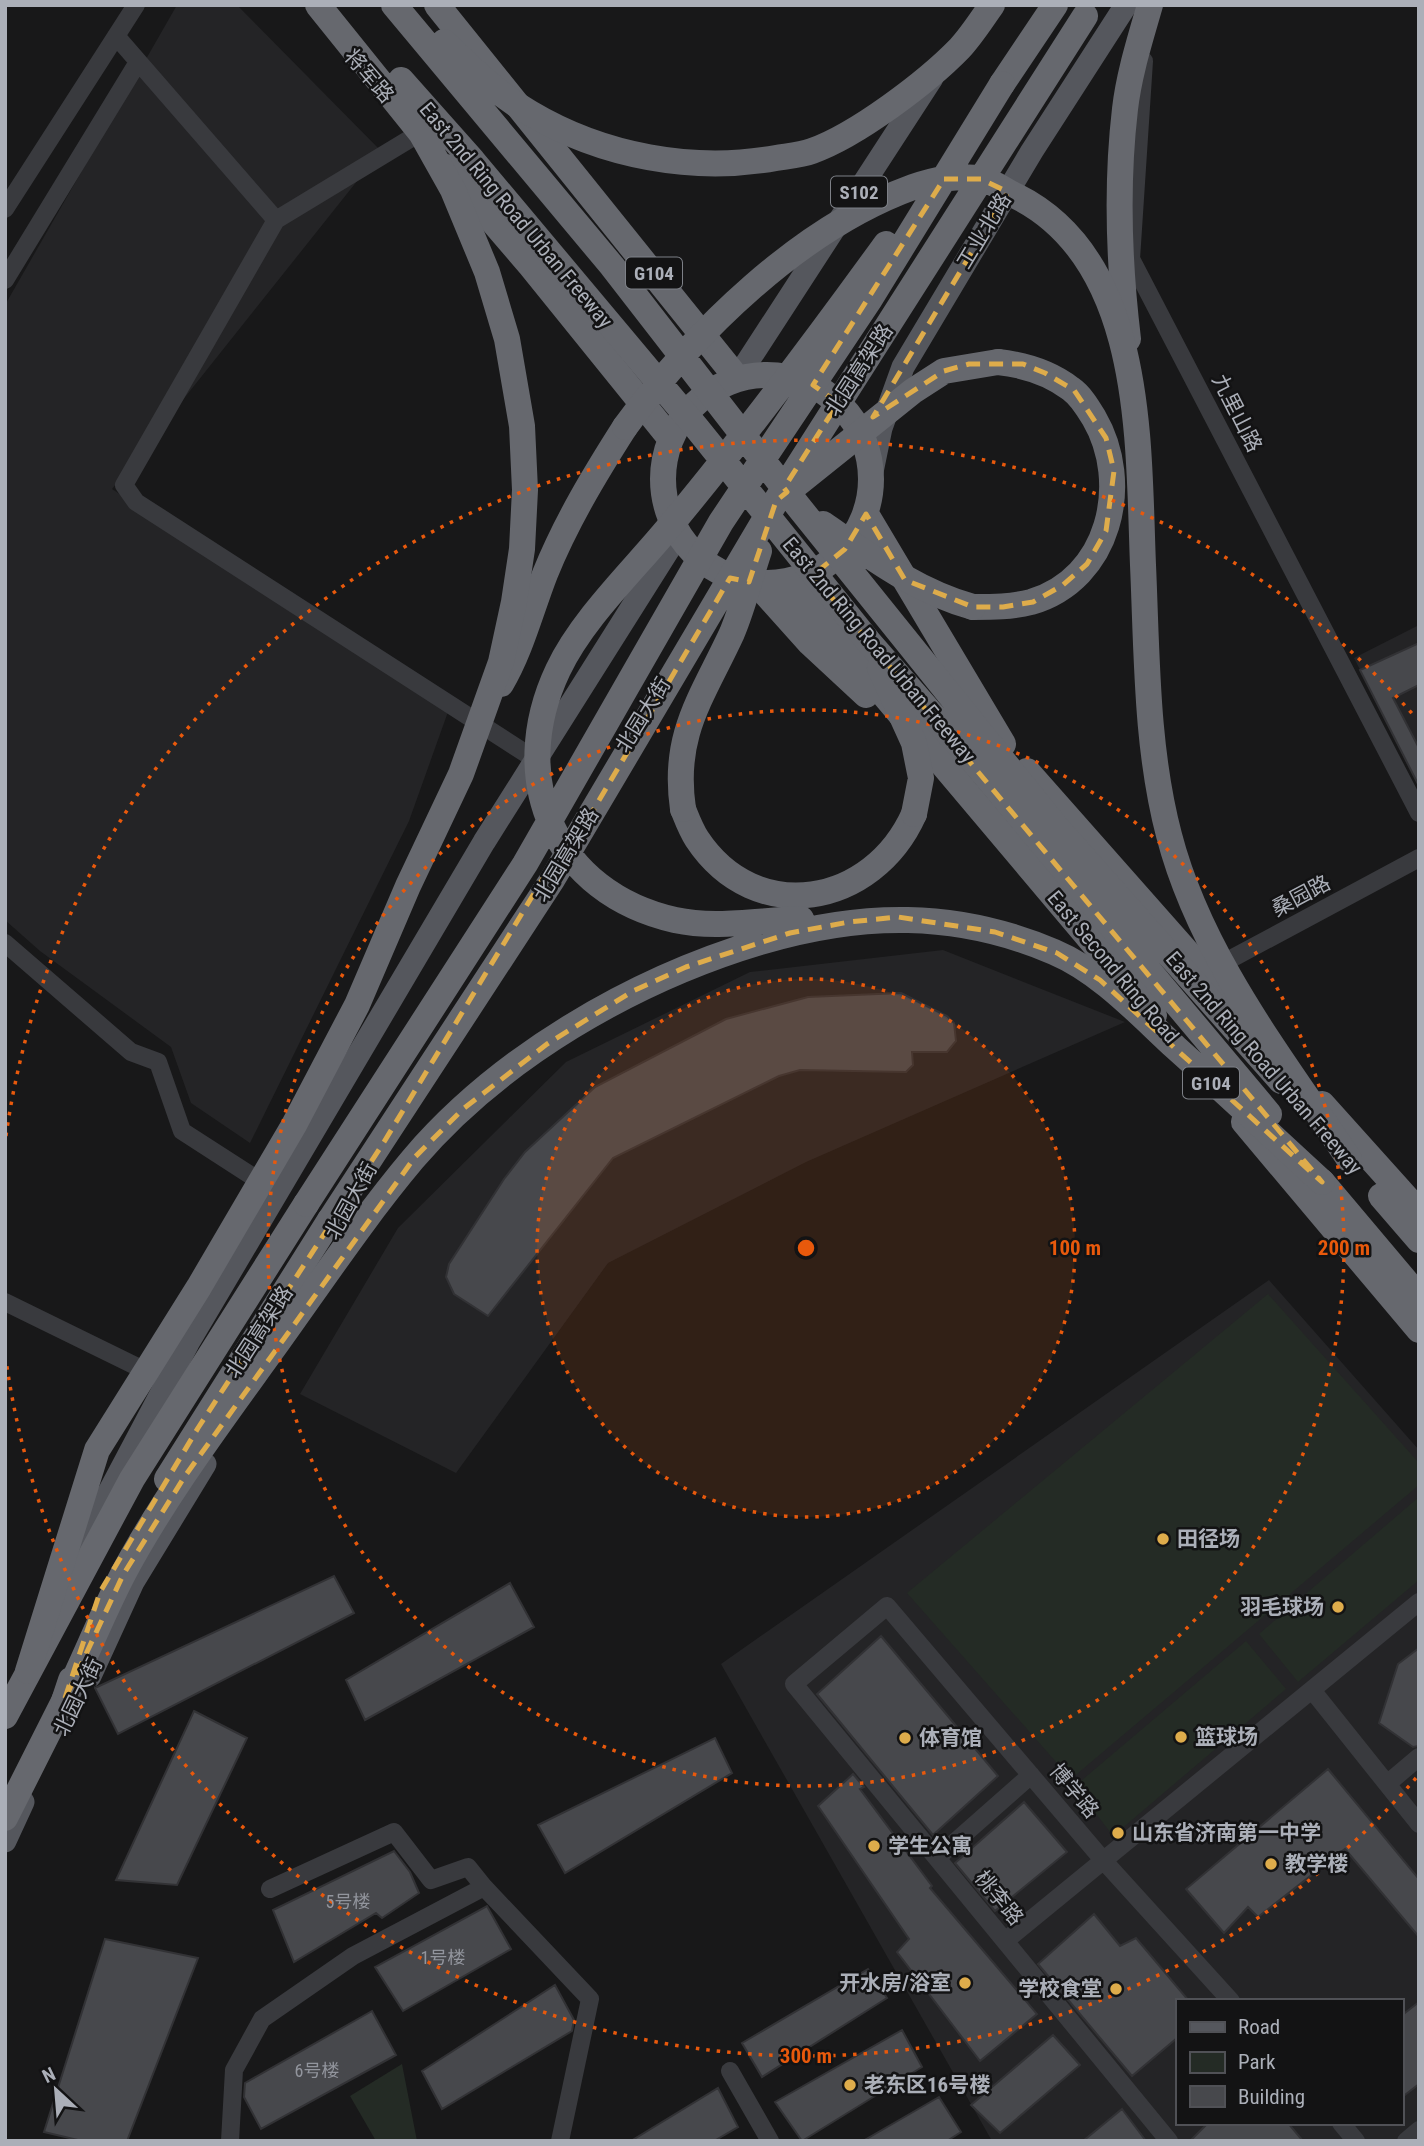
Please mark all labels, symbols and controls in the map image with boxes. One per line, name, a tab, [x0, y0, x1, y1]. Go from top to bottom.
street label: 将军路	[339, 44, 399, 108]
street label: East 2nd Ring Road Urban Freeway	[415, 97, 618, 333]
road number: S102	[831, 176, 887, 208]
street label: 工业北路	[952, 189, 1016, 273]
road number: G104	[626, 258, 682, 288]
street label: 北园高架路	[820, 319, 898, 421]
street label: 九里山路	[1207, 370, 1267, 456]
street label: East 2nd Ring Road Urban Freeway	[778, 532, 981, 768]
street label: 北园大街	[611, 673, 675, 757]
street label: 北园高架路	[529, 804, 603, 906]
street label: 桑园路	[1268, 871, 1334, 921]
street label: East Second Ring Road	[1042, 886, 1184, 1048]
street label: East 2nd Ring Road Urban Freeway	[1161, 947, 1367, 1179]
road number: G104	[1183, 1068, 1239, 1098]
street label: 北园大街	[320, 1158, 382, 1244]
centre of rings	[794, 1236, 818, 1260]
text: 100 m	[1049, 1236, 1101, 1260]
text: 200 m	[1318, 1236, 1370, 1260]
street label: 北园高架路	[220, 1281, 298, 1383]
place label: 田径场	[1177, 1527, 1240, 1551]
marker: 田径场	[1155, 1531, 1171, 1547]
place label: 羽毛球场	[1240, 1595, 1324, 1619]
marker: 羽毛球场	[1330, 1599, 1346, 1615]
street label: 北园大街	[49, 1654, 107, 1740]
place label: 篮球场	[1195, 1725, 1258, 1749]
place label: 体育馆	[919, 1726, 982, 1750]
marker: 篮球场	[1173, 1729, 1189, 1745]
marker: 体育馆	[897, 1730, 913, 1746]
street label: 博学路	[1045, 1759, 1103, 1823]
place label: 山东省济南第一中学	[1132, 1821, 1321, 1845]
marker: 山东省济南第一中学	[1110, 1825, 1126, 1841]
place label: 学生公寓	[888, 1834, 972, 1858]
marker: 学生公寓	[866, 1838, 882, 1854]
place label: 教学楼	[1285, 1852, 1348, 1876]
marker: 教学楼	[1263, 1856, 1279, 1872]
street label: 桃李路	[970, 1866, 1028, 1930]
house number: 5号楼	[326, 1891, 370, 1912]
house number: 1号楼	[421, 1947, 465, 1968]
place label: 开水房/浴室	[839, 1971, 951, 1995]
marker: 开水房/浴室	[957, 1975, 973, 1991]
place label: 学校食堂	[1018, 1977, 1102, 2001]
marker: 学校食堂	[1108, 1981, 1124, 1997]
legend	[1176, 1999, 1403, 2125]
text: Road	[1238, 2015, 1280, 2039]
text: 300 m	[780, 2044, 832, 2068]
text: Park	[1238, 2050, 1276, 2074]
north arrow	[21, 2055, 91, 2125]
house number: 6号楼	[295, 2060, 339, 2081]
text: N	[38, 2062, 59, 2088]
place label: 老东区16号楼	[864, 2073, 990, 2097]
marker: 老东区16号楼	[842, 2077, 858, 2093]
text: Building	[1238, 2085, 1305, 2109]

